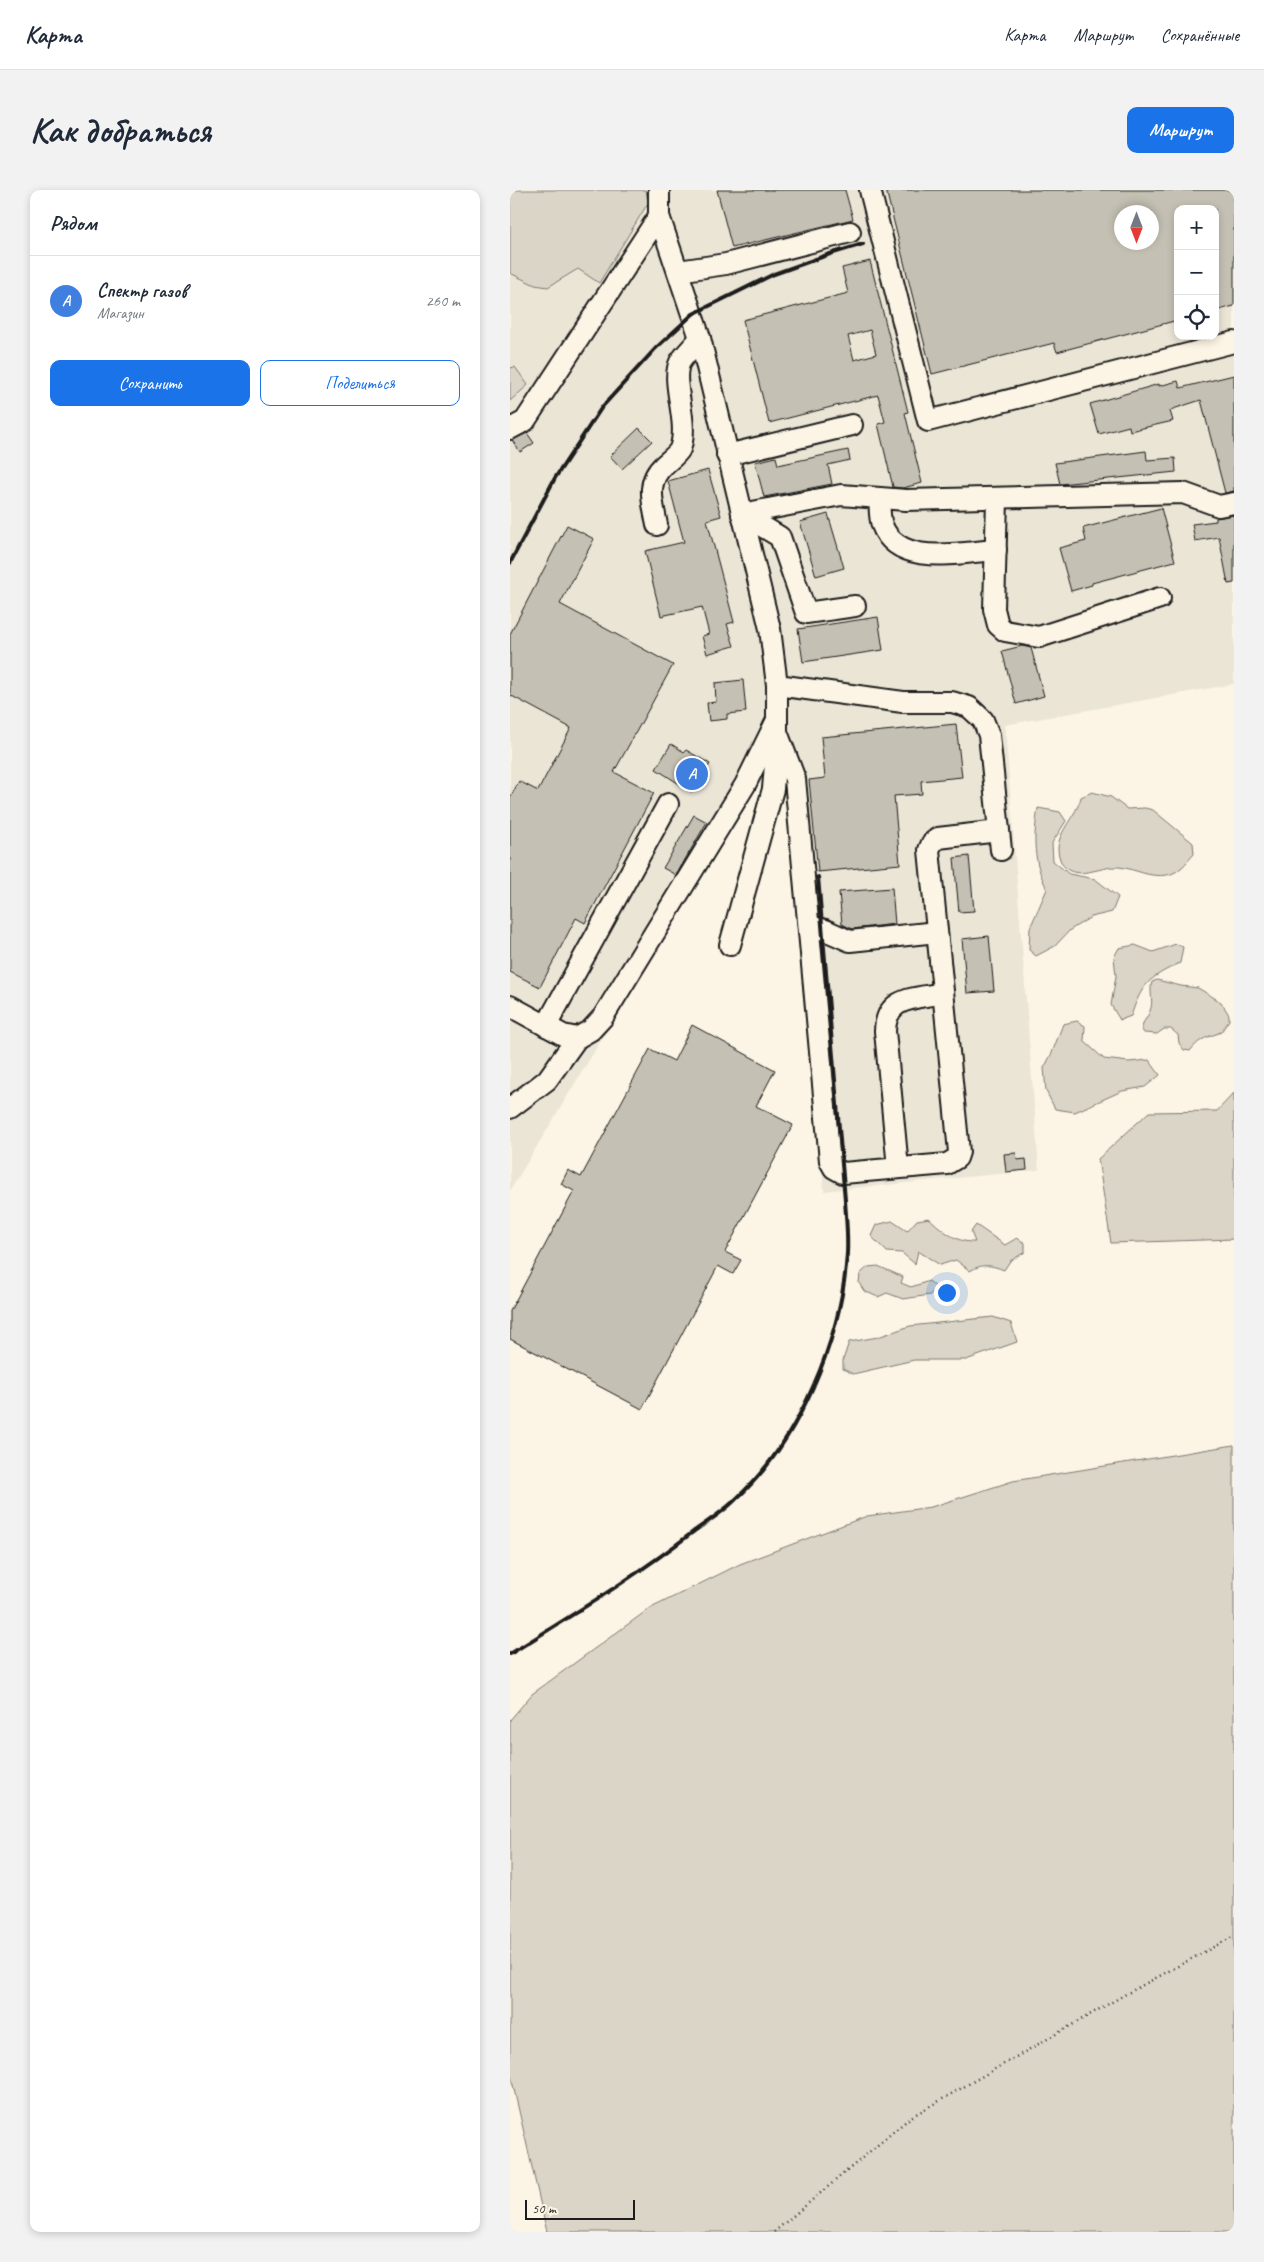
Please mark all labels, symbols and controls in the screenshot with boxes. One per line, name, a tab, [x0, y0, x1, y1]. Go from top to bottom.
text: Карта	[25, 20, 82, 50]
text: Карта	[1004, 24, 1045, 46]
text: Маршрут	[1073, 24, 1133, 46]
text: Сохранённые	[1161, 24, 1239, 46]
button: Маршрут	[1127, 107, 1234, 153]
text: Как добраться	[30, 108, 211, 153]
north arrow	[1114, 205, 1159, 250]
map controls	[1174, 205, 1219, 340]
button: +	[1174, 205, 1219, 250]
text: Рядом	[50, 210, 97, 236]
button: −	[1174, 250, 1219, 295]
text: Спектр газов	[97, 279, 187, 303]
text: A	[62, 291, 70, 311]
text: 260 m	[426, 291, 460, 311]
button: locate	[1174, 295, 1219, 340]
text: Магазин	[97, 303, 144, 323]
button: Сохранить	[50, 360, 250, 406]
button: Поделиться	[260, 360, 460, 406]
pin: A	[676, 755, 708, 793]
your location	[934, 1280, 960, 1306]
scale bar	[525, 2197, 635, 2220]
text: 50 m	[532, 2200, 556, 2217]

